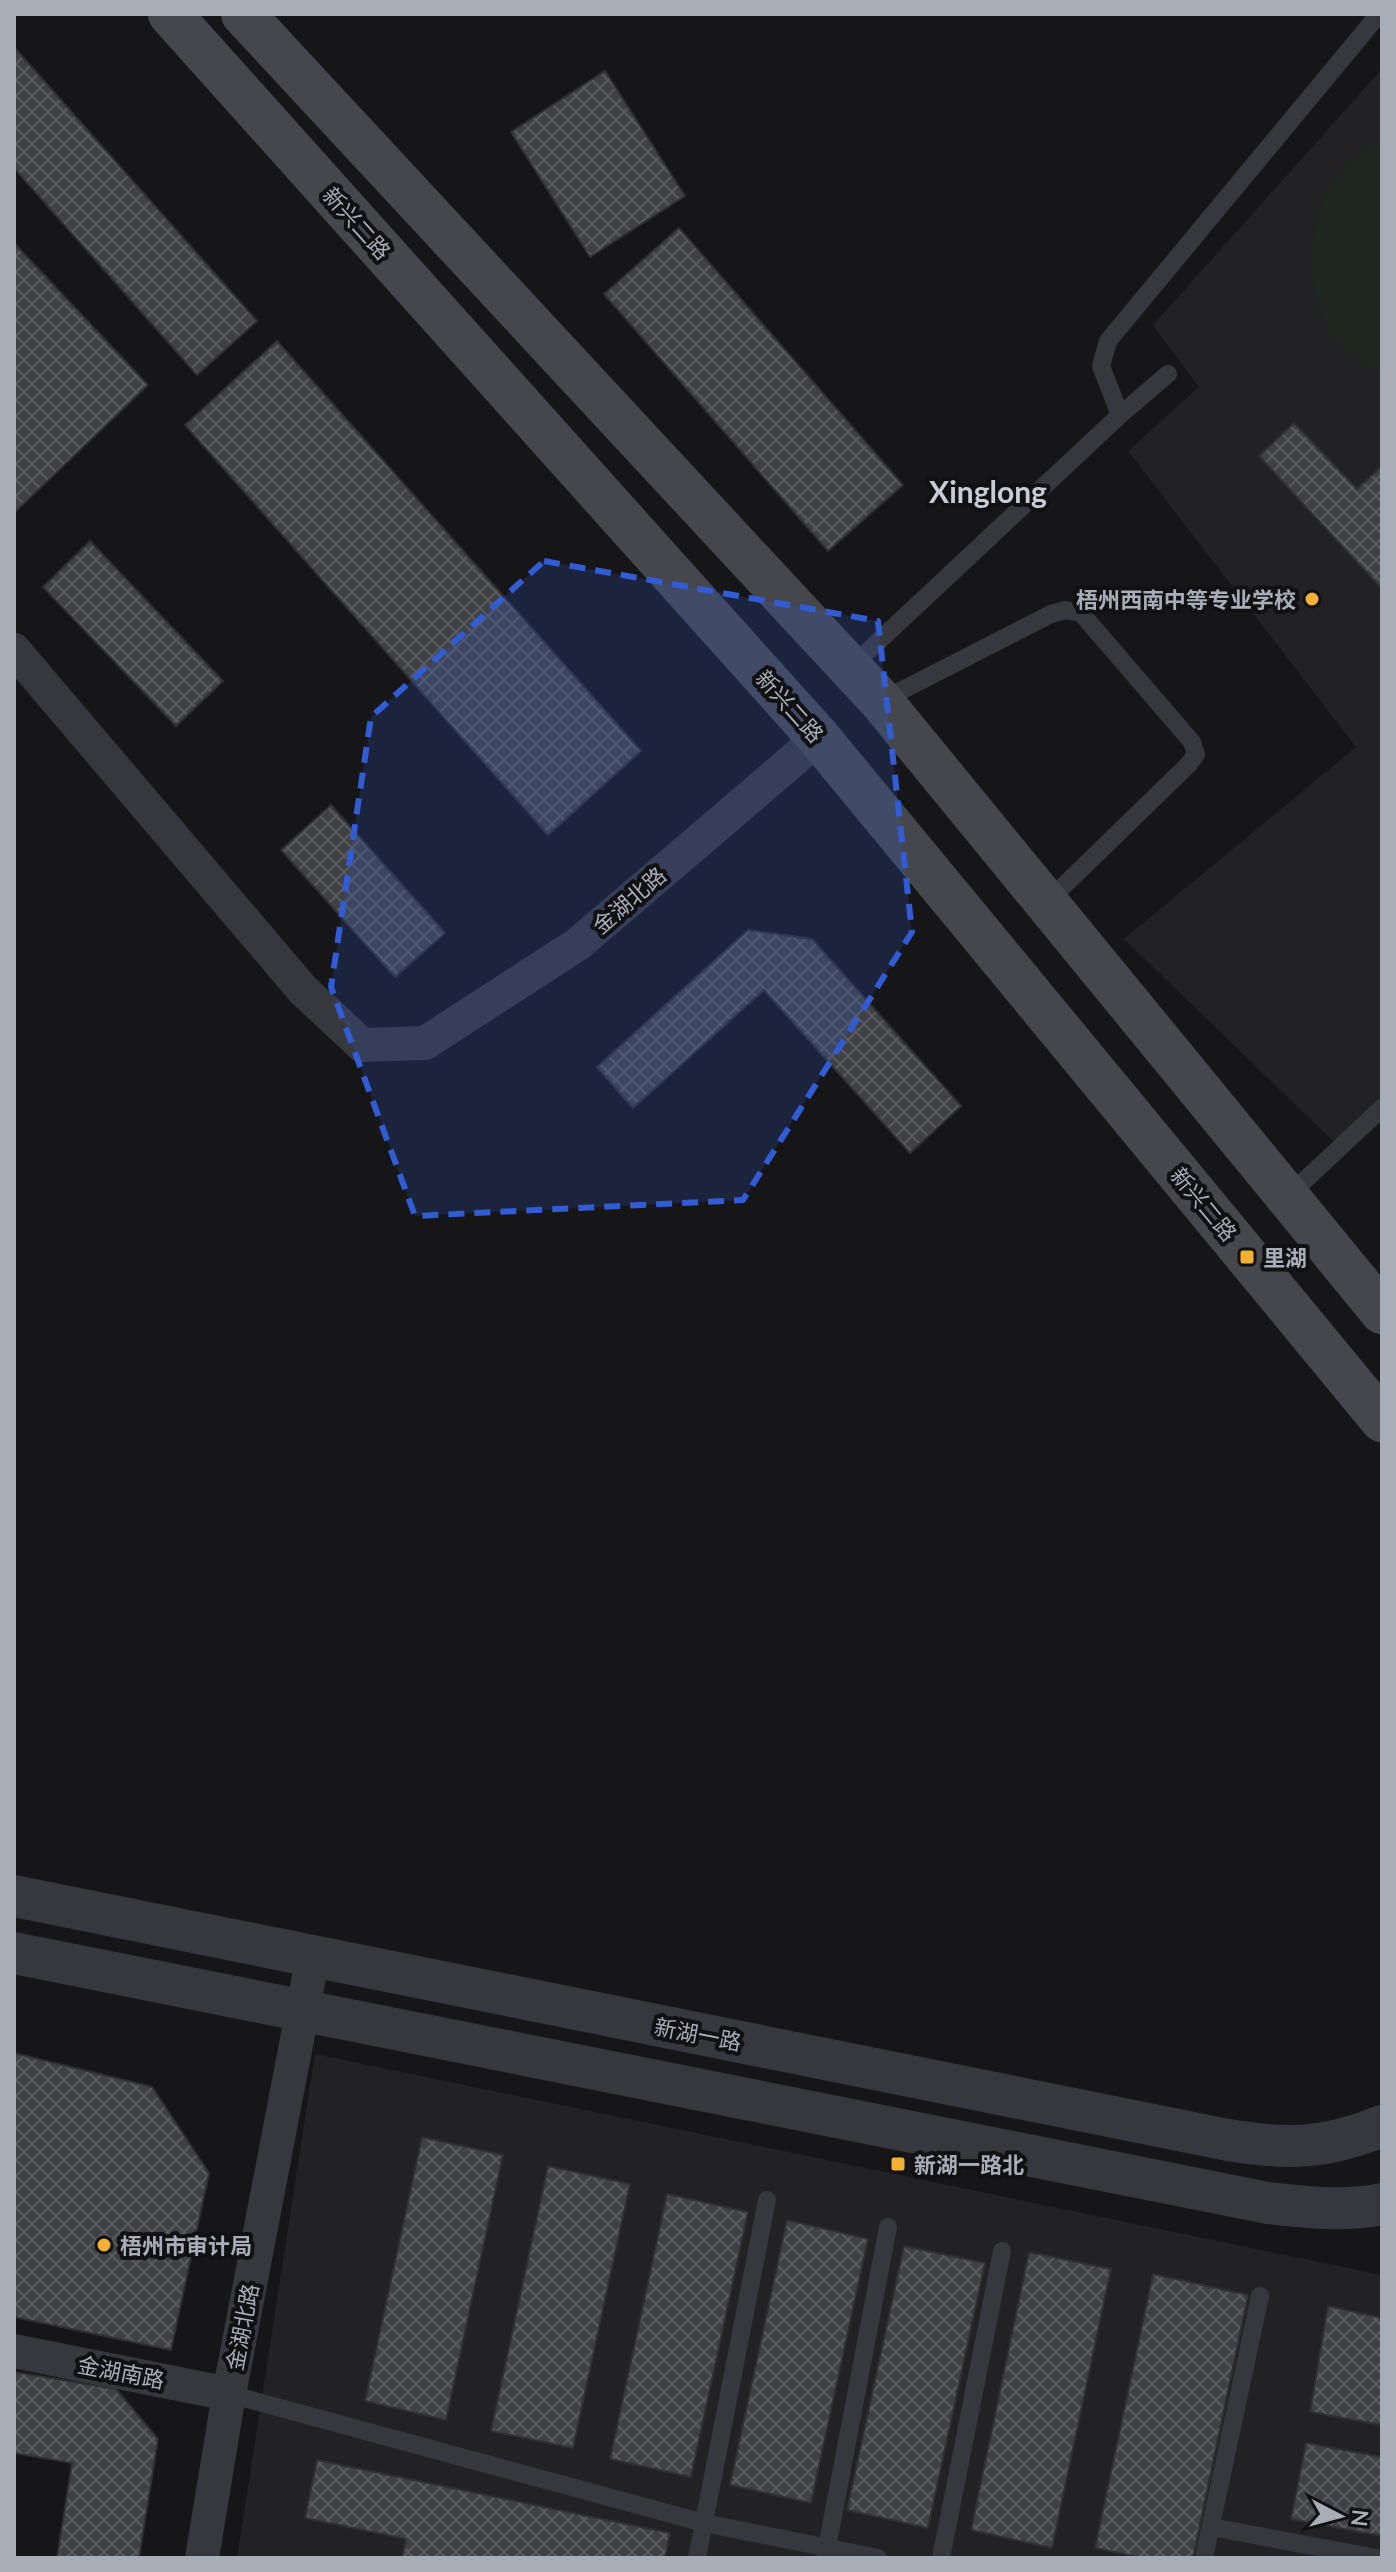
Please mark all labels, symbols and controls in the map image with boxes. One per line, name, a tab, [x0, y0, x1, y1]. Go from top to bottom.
street label: 新兴二路	[318, 181, 396, 265]
district label: Xinglong	[929, 473, 1047, 509]
place label: 梧州西南中等专业学校	[1076, 586, 1296, 613]
marker: 梧州西南中等专业学校	[1303, 590, 1321, 608]
street label: 新兴二路	[751, 664, 829, 748]
street label: 金湖北路	[587, 861, 671, 939]
street label: 新兴二路	[1165, 1162, 1243, 1246]
place label: 里湖	[1263, 1244, 1307, 1271]
marker: 里湖	[1238, 1248, 1256, 1266]
street label: 新湖一路	[652, 2012, 744, 2056]
place label: 新湖一路北	[914, 2151, 1024, 2178]
marker: 新湖一路北	[889, 2155, 907, 2173]
place label: 梧州市审计局	[120, 2232, 252, 2259]
marker: 梧州市审计局	[95, 2236, 113, 2254]
street label: 金湖北路	[220, 2281, 264, 2373]
street label: 金湖南路	[75, 2350, 167, 2394]
north arrow	[1300, 2476, 1380, 2556]
text: N	[1346, 2508, 1375, 2528]

